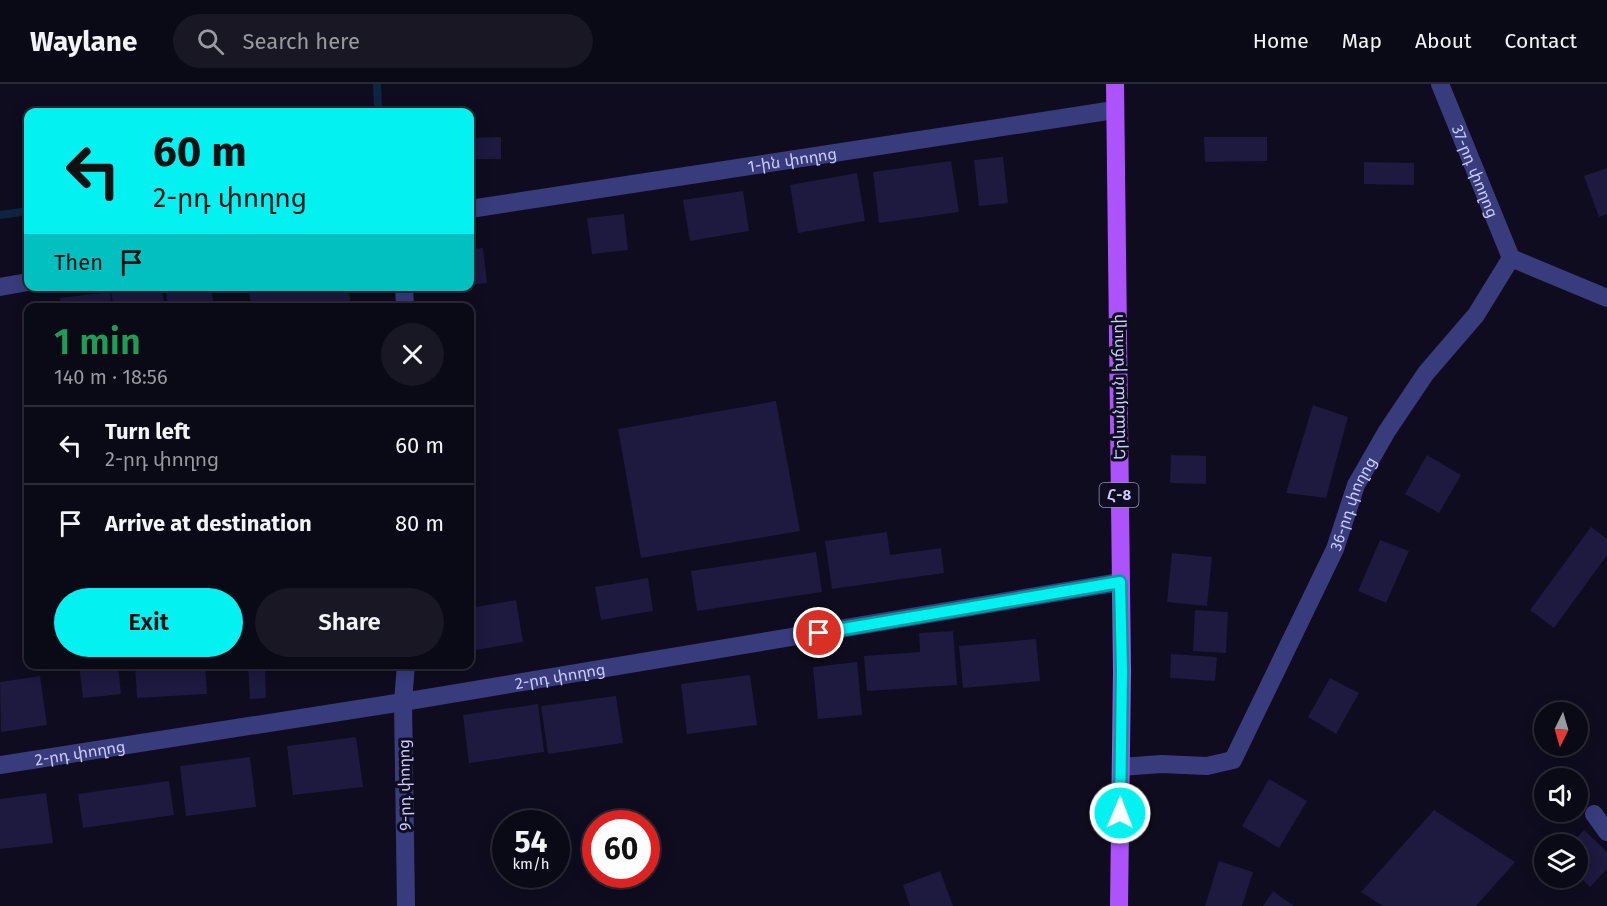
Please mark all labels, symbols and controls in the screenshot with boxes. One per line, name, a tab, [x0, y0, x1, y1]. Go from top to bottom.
search box	[173, 14, 593, 68]
text: Waylane	[30, 25, 137, 58]
icon: search	[194, 25, 227, 58]
text: Search here	[242, 28, 360, 55]
text: Home	[1253, 28, 1309, 54]
text: Map	[1342, 28, 1382, 54]
text: About	[1415, 28, 1472, 54]
text: Contact	[1505, 28, 1577, 54]
street label: 37-րդ փողոց	[1448, 122, 1502, 220]
text: 60 m	[153, 127, 247, 177]
icon: left	[54, 132, 132, 210]
street label: 1-ին փողոց	[747, 144, 838, 176]
text: 2-րդ փողոց	[153, 182, 307, 214]
icon: arrive	[115, 246, 148, 279]
text: Then	[54, 249, 103, 276]
street label: Երևանյան խճուղի	[1108, 314, 1129, 460]
text: 1 min	[54, 320, 141, 364]
button: close	[381, 323, 444, 386]
text: 140 m · 18:56	[54, 365, 168, 389]
text: Turn left	[105, 418, 190, 445]
icon: left	[54, 429, 87, 462]
text: 60 m	[395, 432, 444, 459]
text: 2-րդ փողոց	[105, 447, 219, 471]
street label: 36-րդ փողոց	[1326, 453, 1380, 553]
road number: Հ-8	[1100, 483, 1138, 507]
icon: arrive	[54, 507, 87, 540]
text: Arrive at destination	[105, 510, 312, 537]
text: 80 m	[395, 510, 444, 537]
button: Exit	[54, 588, 243, 657]
button: Share	[255, 588, 444, 657]
pin	[793, 607, 844, 658]
icon: arrive	[802, 616, 835, 649]
street label: 2-րդ փողոց	[513, 659, 607, 693]
north arrow	[1534, 702, 1588, 756]
map controls	[1534, 702, 1588, 888]
street label: 2-րդ փողոց	[34, 737, 127, 769]
street label: 9-րդ փողոց	[394, 739, 415, 831]
button: sound	[1534, 768, 1588, 822]
position arrow	[1088, 781, 1152, 845]
speed limit sign: 60	[582, 810, 660, 888]
text: 54	[514, 824, 548, 860]
button: layers	[1534, 834, 1588, 888]
text: km/h	[512, 855, 550, 873]

